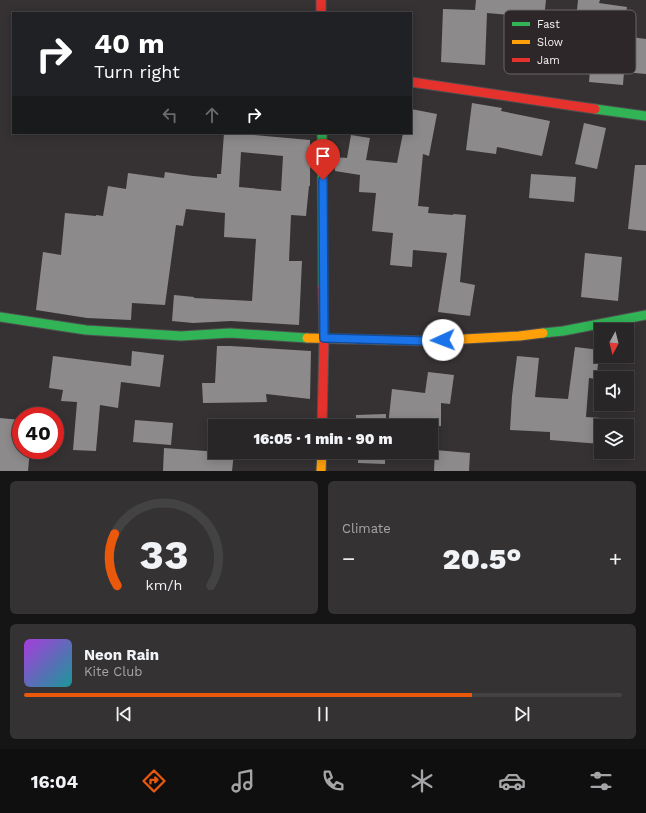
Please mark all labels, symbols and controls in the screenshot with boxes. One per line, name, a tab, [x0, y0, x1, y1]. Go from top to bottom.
legend	[504, 10, 636, 74]
text: Fast	[537, 18, 560, 31]
text: 40 m	[94, 27, 164, 60]
icon: right	[28, 28, 80, 80]
text: Slow	[537, 36, 563, 49]
text: Jam	[537, 54, 560, 67]
text: Turn right	[94, 61, 180, 82]
icon: left	[159, 104, 181, 126]
icon: ahead	[201, 104, 223, 126]
icon: right	[243, 104, 265, 126]
pin	[306, 139, 340, 180]
icon: arrive	[312, 145, 334, 167]
position arrow	[422, 319, 464, 361]
north arrow	[594, 323, 634, 363]
map controls	[594, 323, 634, 459]
button: sound	[594, 371, 634, 411]
speed limit sign: 40	[12, 407, 64, 459]
button: layers	[594, 419, 634, 459]
text: 16:05 · 1 min · 90 m	[253, 430, 393, 448]
text: Climate	[342, 521, 391, 536]
text: 33	[139, 529, 189, 578]
text: 20.5°	[442, 541, 522, 576]
text: −	[342, 546, 355, 571]
text: +	[609, 546, 622, 571]
text: km/h	[146, 576, 182, 592]
text: Neon Rain	[84, 646, 159, 664]
text: Kite Club	[84, 664, 142, 679]
icon: previous	[113, 703, 135, 725]
icon: pause	[312, 703, 334, 725]
icon: next	[511, 703, 533, 725]
icon: directions	[140, 767, 168, 795]
icon: music	[229, 767, 257, 795]
icon: phone	[319, 767, 347, 795]
icon: climate	[408, 767, 436, 795]
icon: car	[498, 767, 526, 795]
icon: filters	[587, 767, 615, 795]
text: 16:04	[31, 771, 78, 792]

